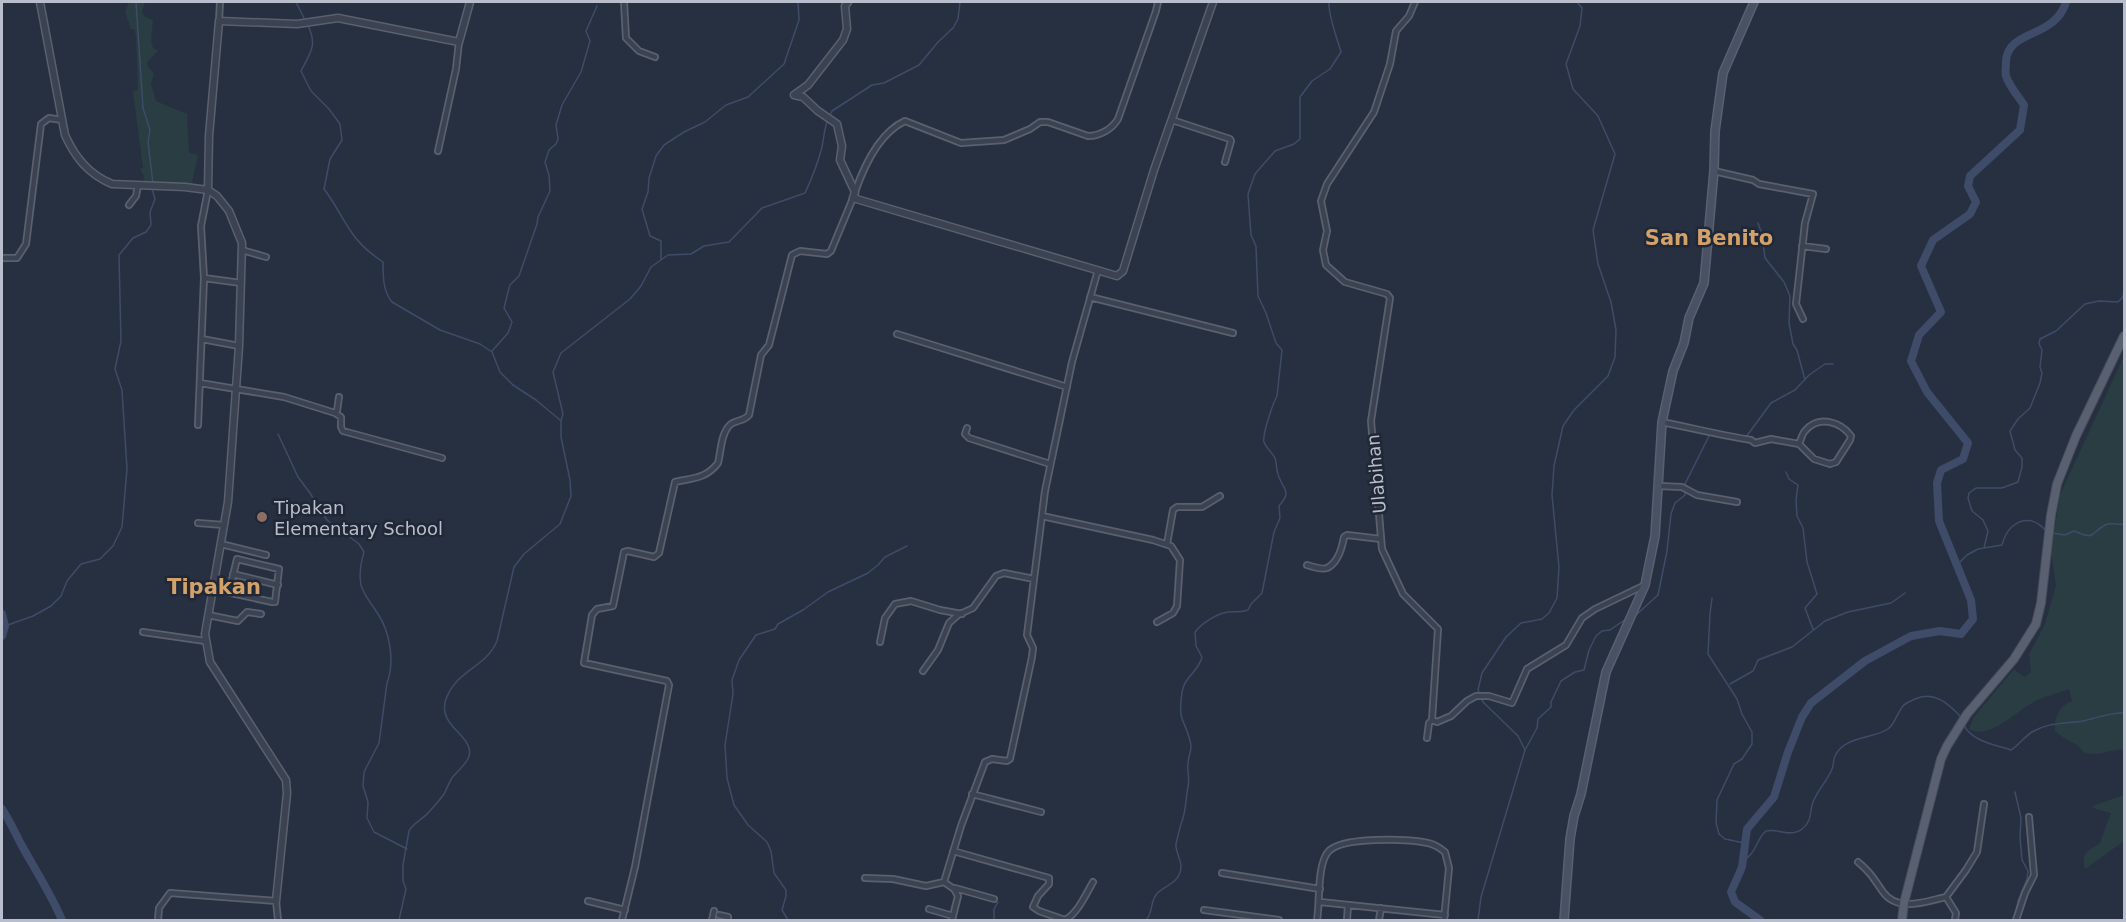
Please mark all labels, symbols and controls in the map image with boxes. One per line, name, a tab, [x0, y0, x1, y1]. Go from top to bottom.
district label: San Benito	[1645, 226, 1773, 250]
street label: Ulabihan	[1362, 433, 1390, 515]
place label: Tipakan Elementary School	[273, 497, 443, 539]
marker: Tipakan Elementary School	[255, 510, 269, 524]
district label: Tipakan	[167, 575, 261, 599]

